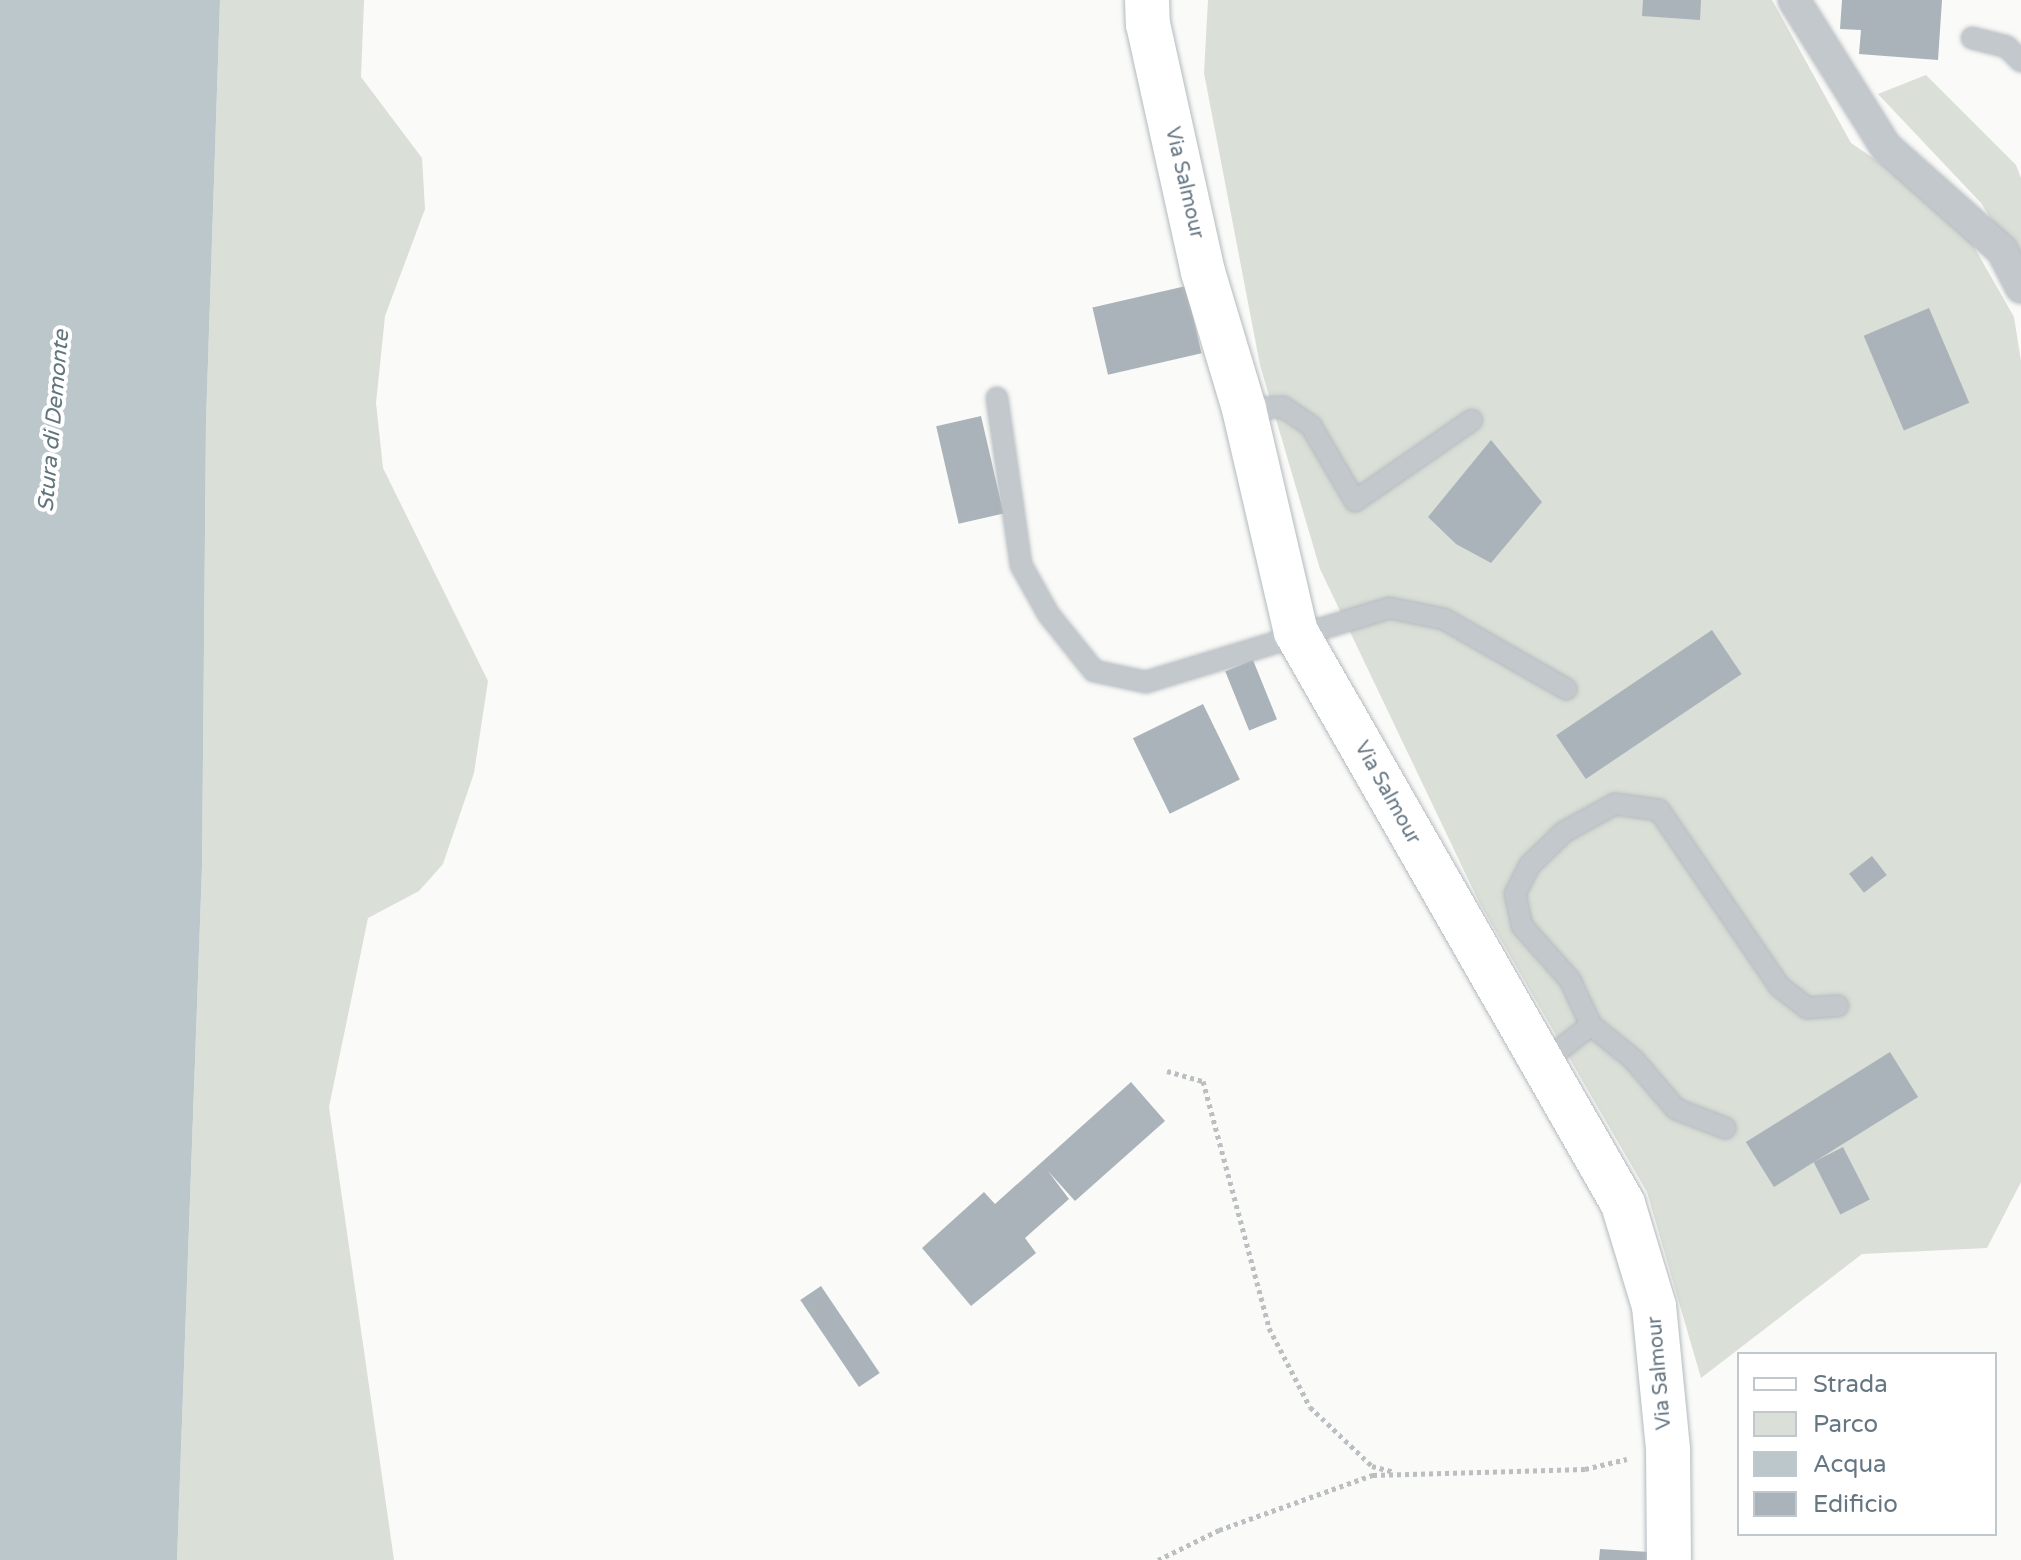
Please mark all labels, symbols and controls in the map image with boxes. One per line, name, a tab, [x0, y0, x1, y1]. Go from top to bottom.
street label: Via Salmour	[1159, 125, 1209, 241]
water label: Stura di Demonte	[33, 329, 75, 513]
street label: Via Salmour	[1349, 737, 1425, 849]
street label: Via Salmour	[1643, 1315, 1677, 1431]
legend	[1737, 1352, 1997, 1536]
text: Strada	[1813, 1370, 1888, 1399]
text: Parco	[1813, 1410, 1878, 1439]
text: Acqua	[1813, 1450, 1887, 1479]
text: Edificio	[1813, 1490, 1898, 1519]

